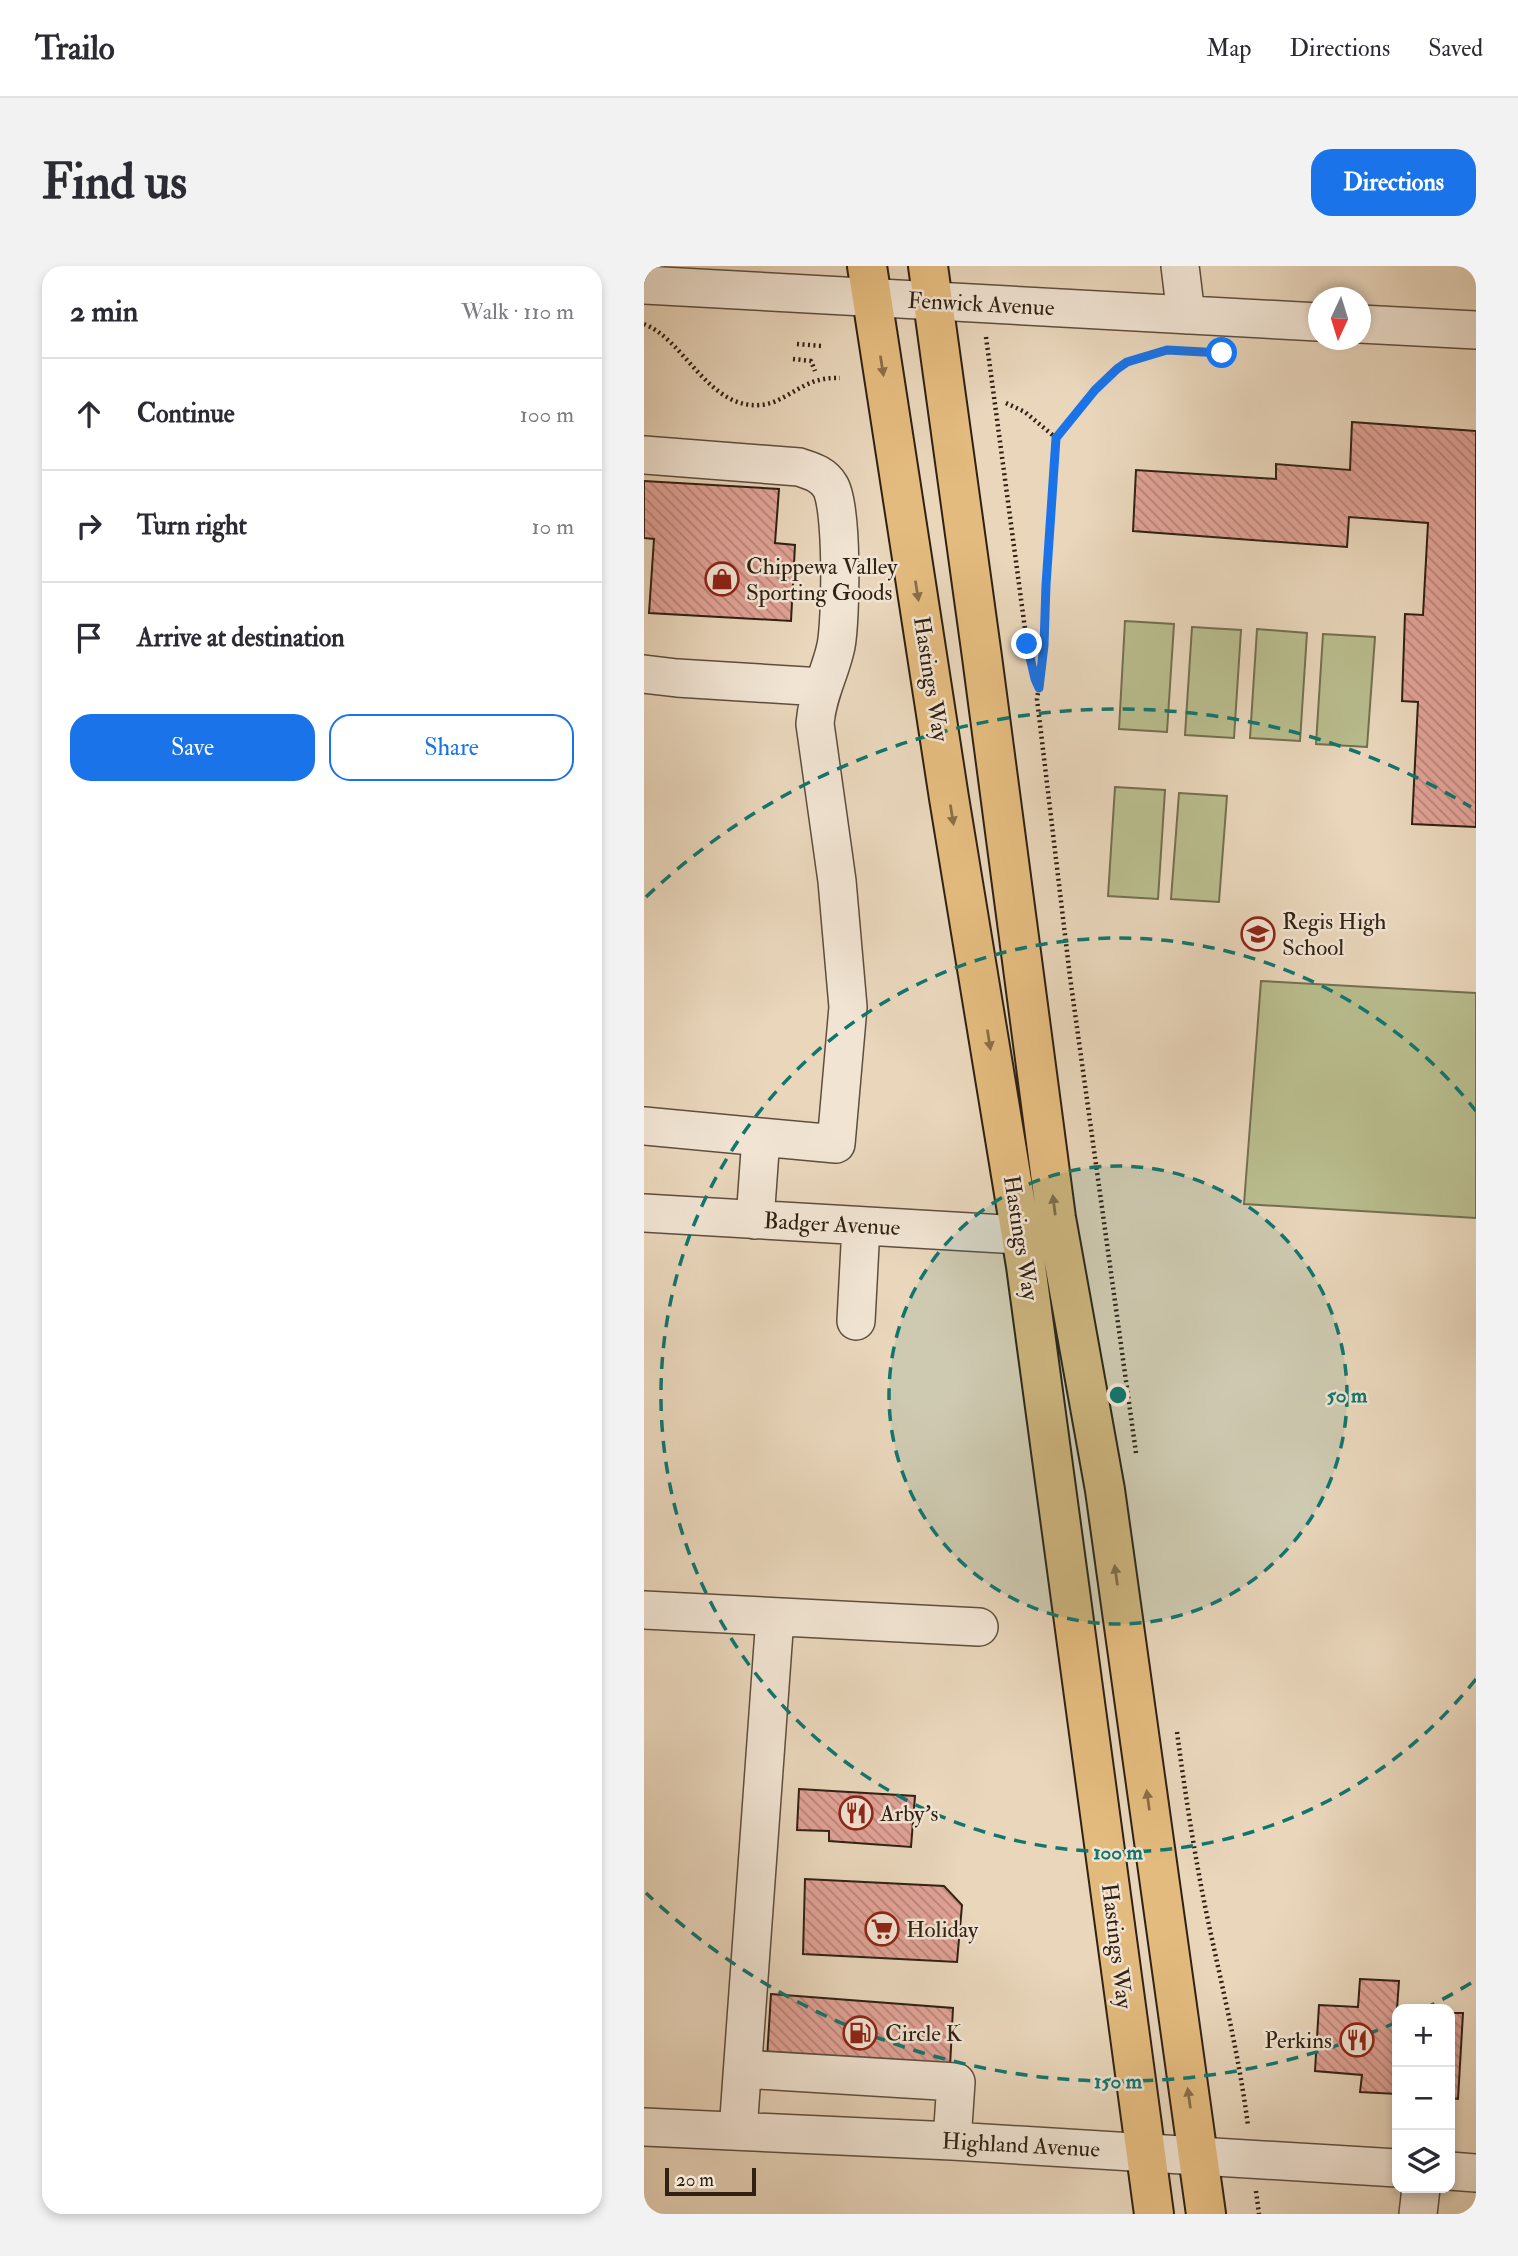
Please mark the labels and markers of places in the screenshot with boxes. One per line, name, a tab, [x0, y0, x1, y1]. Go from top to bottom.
place label: Chippewa Valley Sporting Goods	[746, 552, 898, 608]
shop icon: Chippewa Valley Sporting Goods	[703, 560, 741, 598]
place label: Regis High School	[1282, 907, 1386, 962]
school or university icon: Regis High School	[1239, 915, 1277, 953]
centre of rings	[1106, 1383, 1130, 1407]
restaurant icon: Arby's	[837, 1794, 875, 1832]
place label: Arby's	[879, 1799, 938, 1828]
supermarket icon: Holiday	[863, 1910, 901, 1948]
place label: Holiday	[906, 1915, 979, 1944]
fuel station icon: Circle K	[841, 2014, 879, 2052]
place label: Circle K	[885, 2019, 963, 2048]
restaurant icon: Perkins	[1338, 2021, 1376, 2059]
place label: Perkins	[1264, 2026, 1332, 2055]

